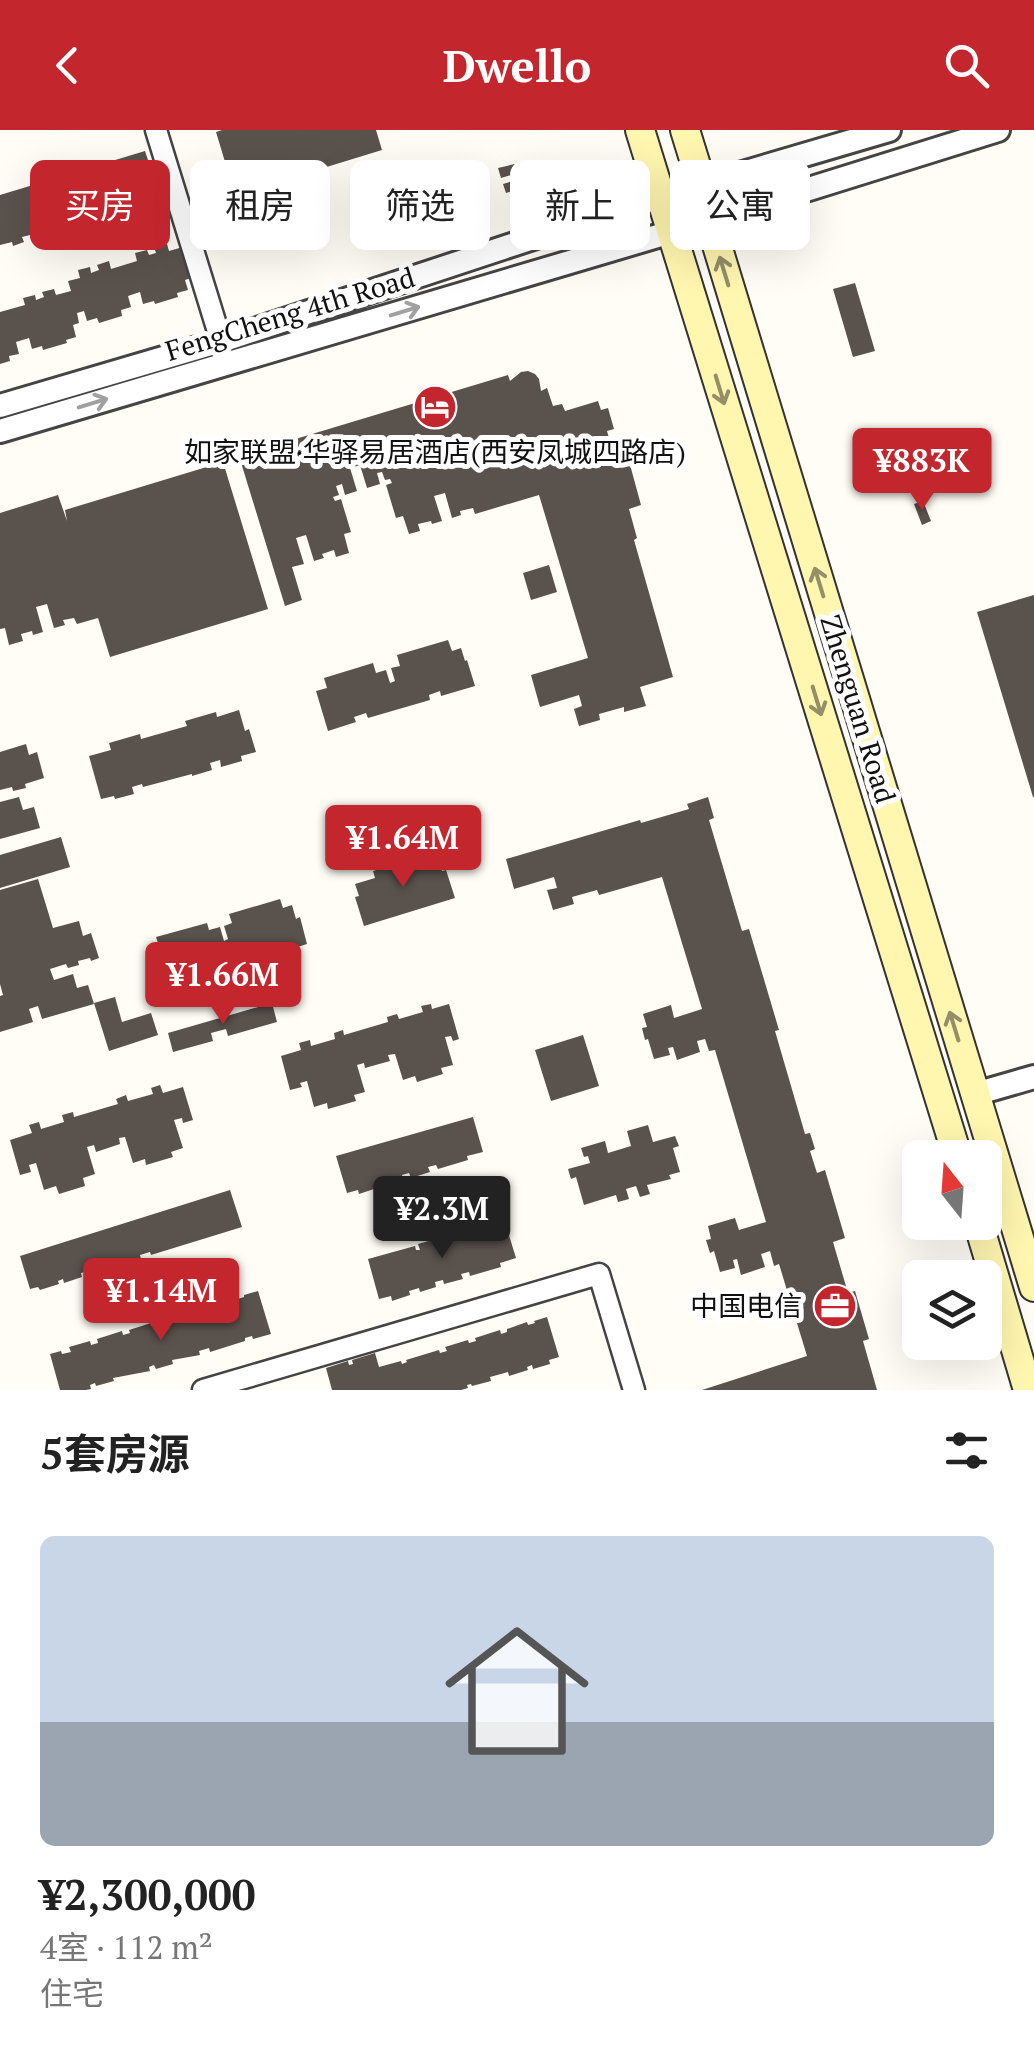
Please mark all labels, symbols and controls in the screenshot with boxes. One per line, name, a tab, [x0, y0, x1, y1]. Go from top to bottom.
text: Dwello	[443, 35, 591, 95]
icon: back	[40, 38, 95, 93]
icon: search	[939, 38, 994, 93]
chip: 买房	[30, 160, 170, 250]
chip: 租房	[190, 160, 330, 250]
chip: 筛选	[350, 160, 490, 250]
chip: 新上	[510, 160, 650, 250]
chip: 公寓	[670, 160, 810, 250]
one-way arrow	[714, 255, 732, 287]
street label: FengCheng 4th Road	[161, 258, 419, 369]
one-way arrow	[389, 301, 420, 319]
one-way arrow	[712, 374, 730, 406]
hotel icon: 如家联盟·华驿易居酒店(西安凤城四路店)	[412, 384, 458, 430]
one-way arrow	[77, 393, 109, 411]
pin: ¥883K	[852, 428, 992, 513]
place label: 如家联盟·华驿易居酒店(西安凤城四路店)	[184, 433, 686, 470]
text: ¥883K	[874, 439, 970, 481]
one-way arrow	[809, 566, 827, 598]
street label: Zhenguan Road	[812, 610, 905, 808]
one-way arrow	[809, 684, 827, 716]
pin: ¥1.64M	[322, 805, 484, 890]
text: ¥1.64M	[347, 816, 459, 858]
pin: ¥1.66M	[142, 942, 304, 1027]
text: ¥1.66M	[167, 953, 279, 995]
one-way arrow	[944, 1011, 962, 1043]
north arrow	[902, 1140, 1002, 1240]
map controls	[902, 1140, 1002, 1360]
pin: ¥2.3M	[372, 1176, 512, 1261]
text: ¥2.3M	[395, 1187, 489, 1229]
pin: ¥1.14M	[80, 1258, 242, 1343]
button: layers	[902, 1260, 1002, 1360]
text: ¥1.14M	[105, 1269, 217, 1311]
office icon: 中国电信	[812, 1283, 858, 1329]
place label: 中国电信	[690, 1287, 802, 1324]
icon: filters	[939, 1423, 994, 1478]
text: 5套房源	[40, 1425, 190, 1481]
icon: home	[427, 1601, 607, 1781]
text: ¥2,300,000	[40, 1866, 256, 1922]
text: 4室 · 112 m²	[40, 1926, 213, 1968]
text: 住宅	[40, 1972, 104, 2014]

